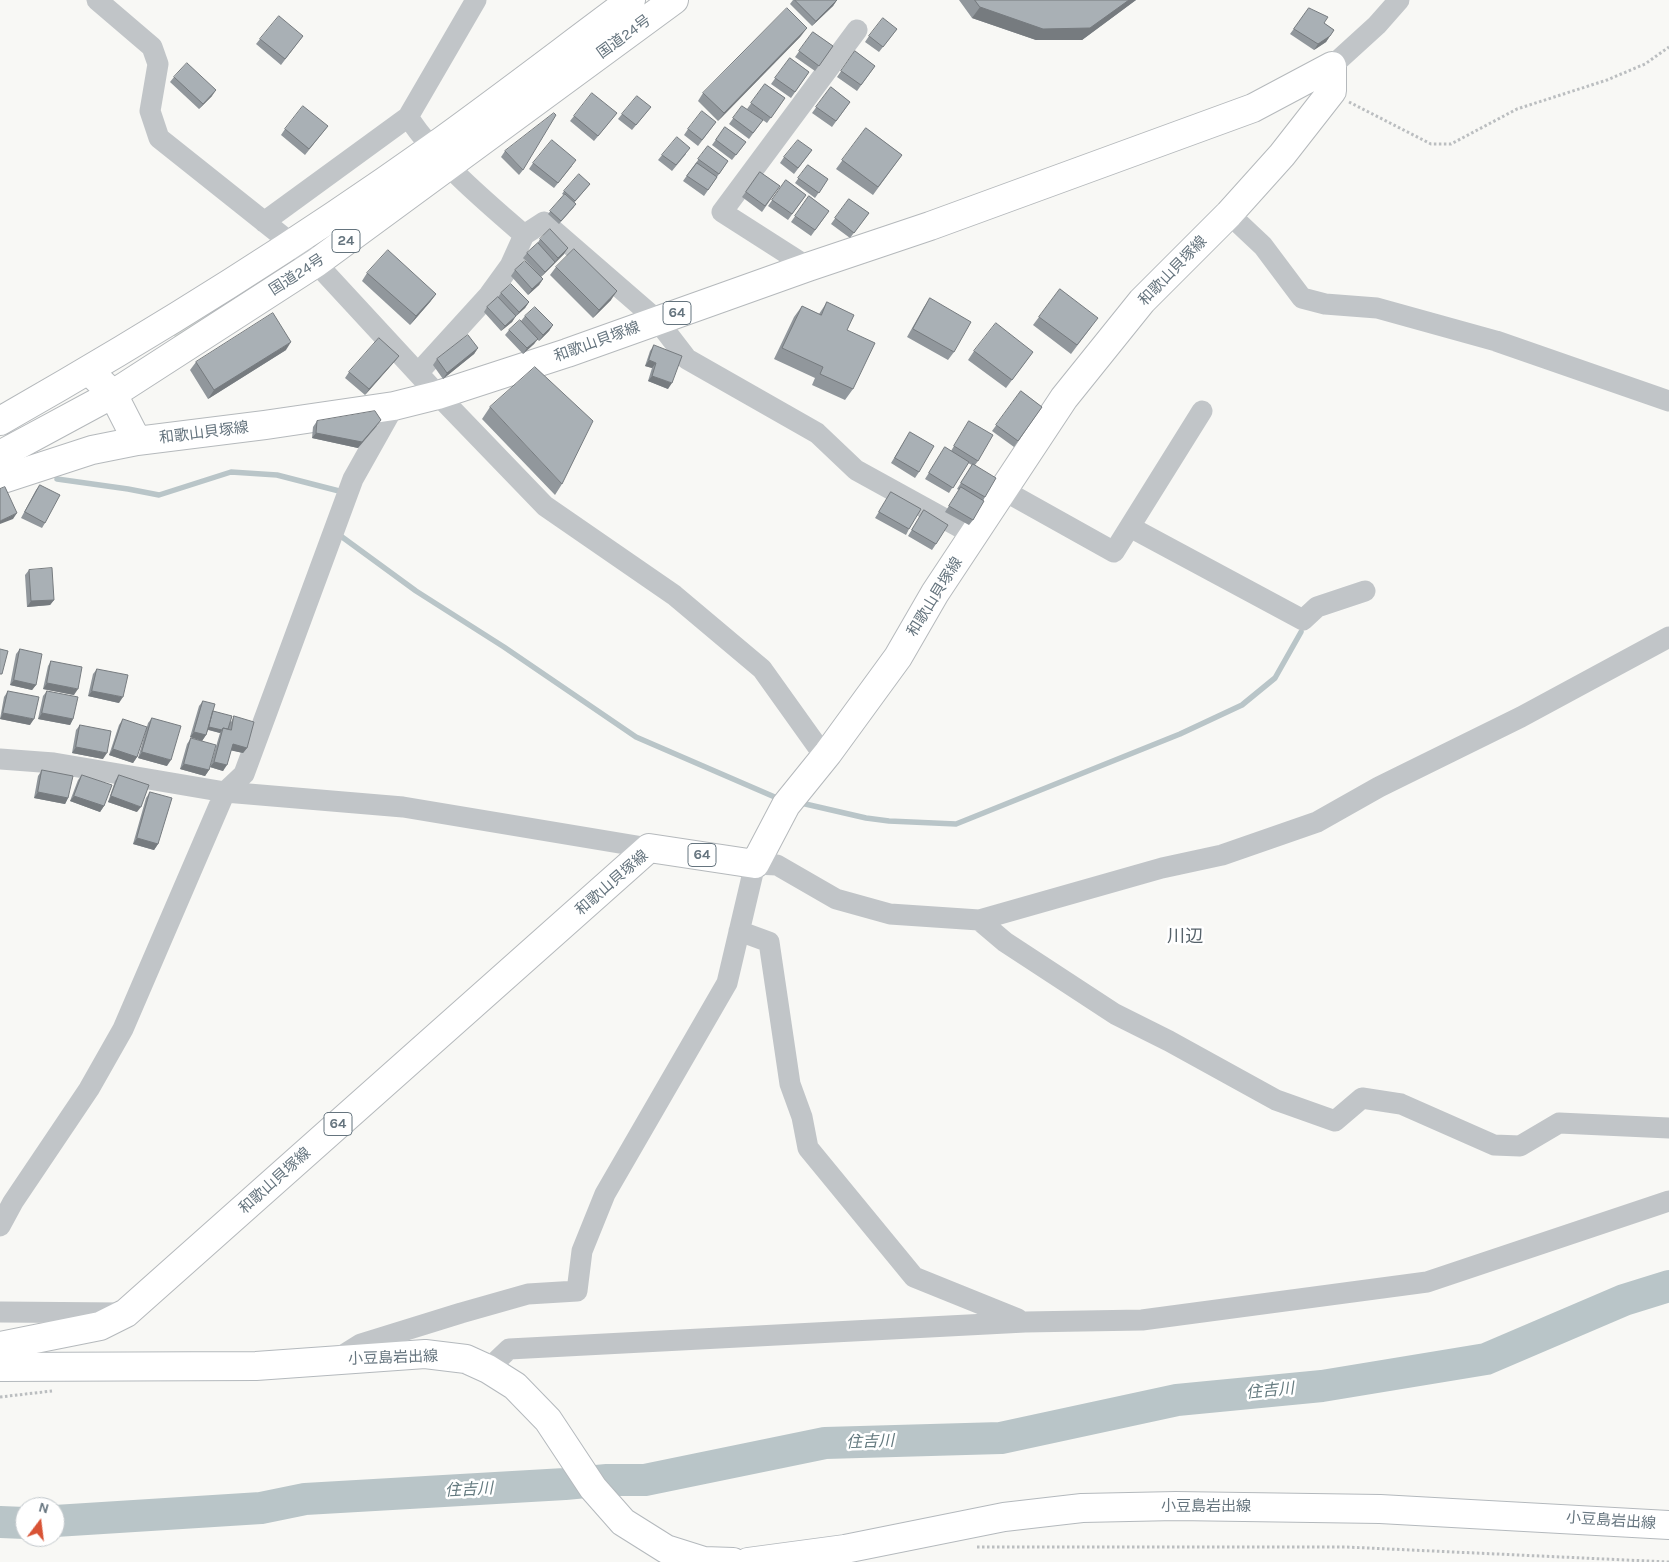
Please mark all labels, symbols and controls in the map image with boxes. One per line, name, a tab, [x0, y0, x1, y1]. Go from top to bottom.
street label: 国道24号	[594, 11, 654, 63]
road number: 24	[332, 230, 360, 252]
street label: 和歌山貝塚線	[1135, 232, 1211, 310]
street label: 国道24号	[266, 251, 328, 299]
road number: 64	[663, 302, 691, 324]
street label: 和歌山貝塚線	[552, 318, 642, 366]
street label: 和歌山貝塚線	[158, 419, 250, 447]
street label: 和歌山貝塚線	[904, 554, 966, 640]
road number: 64	[688, 844, 716, 866]
street label: 和歌山貝塚線	[572, 847, 652, 919]
district label: 川辺	[1167, 926, 1203, 948]
road number: 64	[324, 1112, 352, 1136]
street label: 和歌山貝塚線	[236, 1144, 314, 1218]
street label: 小豆島岩出線	[348, 1347, 438, 1369]
water label: 住吉川	[1245, 1379, 1295, 1403]
water label: 住吉川	[846, 1432, 894, 1452]
water label: 住吉川	[445, 1479, 493, 1501]
north arrow	[15, 1497, 65, 1547]
text: N	[37, 1498, 51, 1518]
street label: 小豆島岩出線	[1161, 1498, 1251, 1516]
street label: 小豆島岩出線	[1565, 1509, 1657, 1533]

